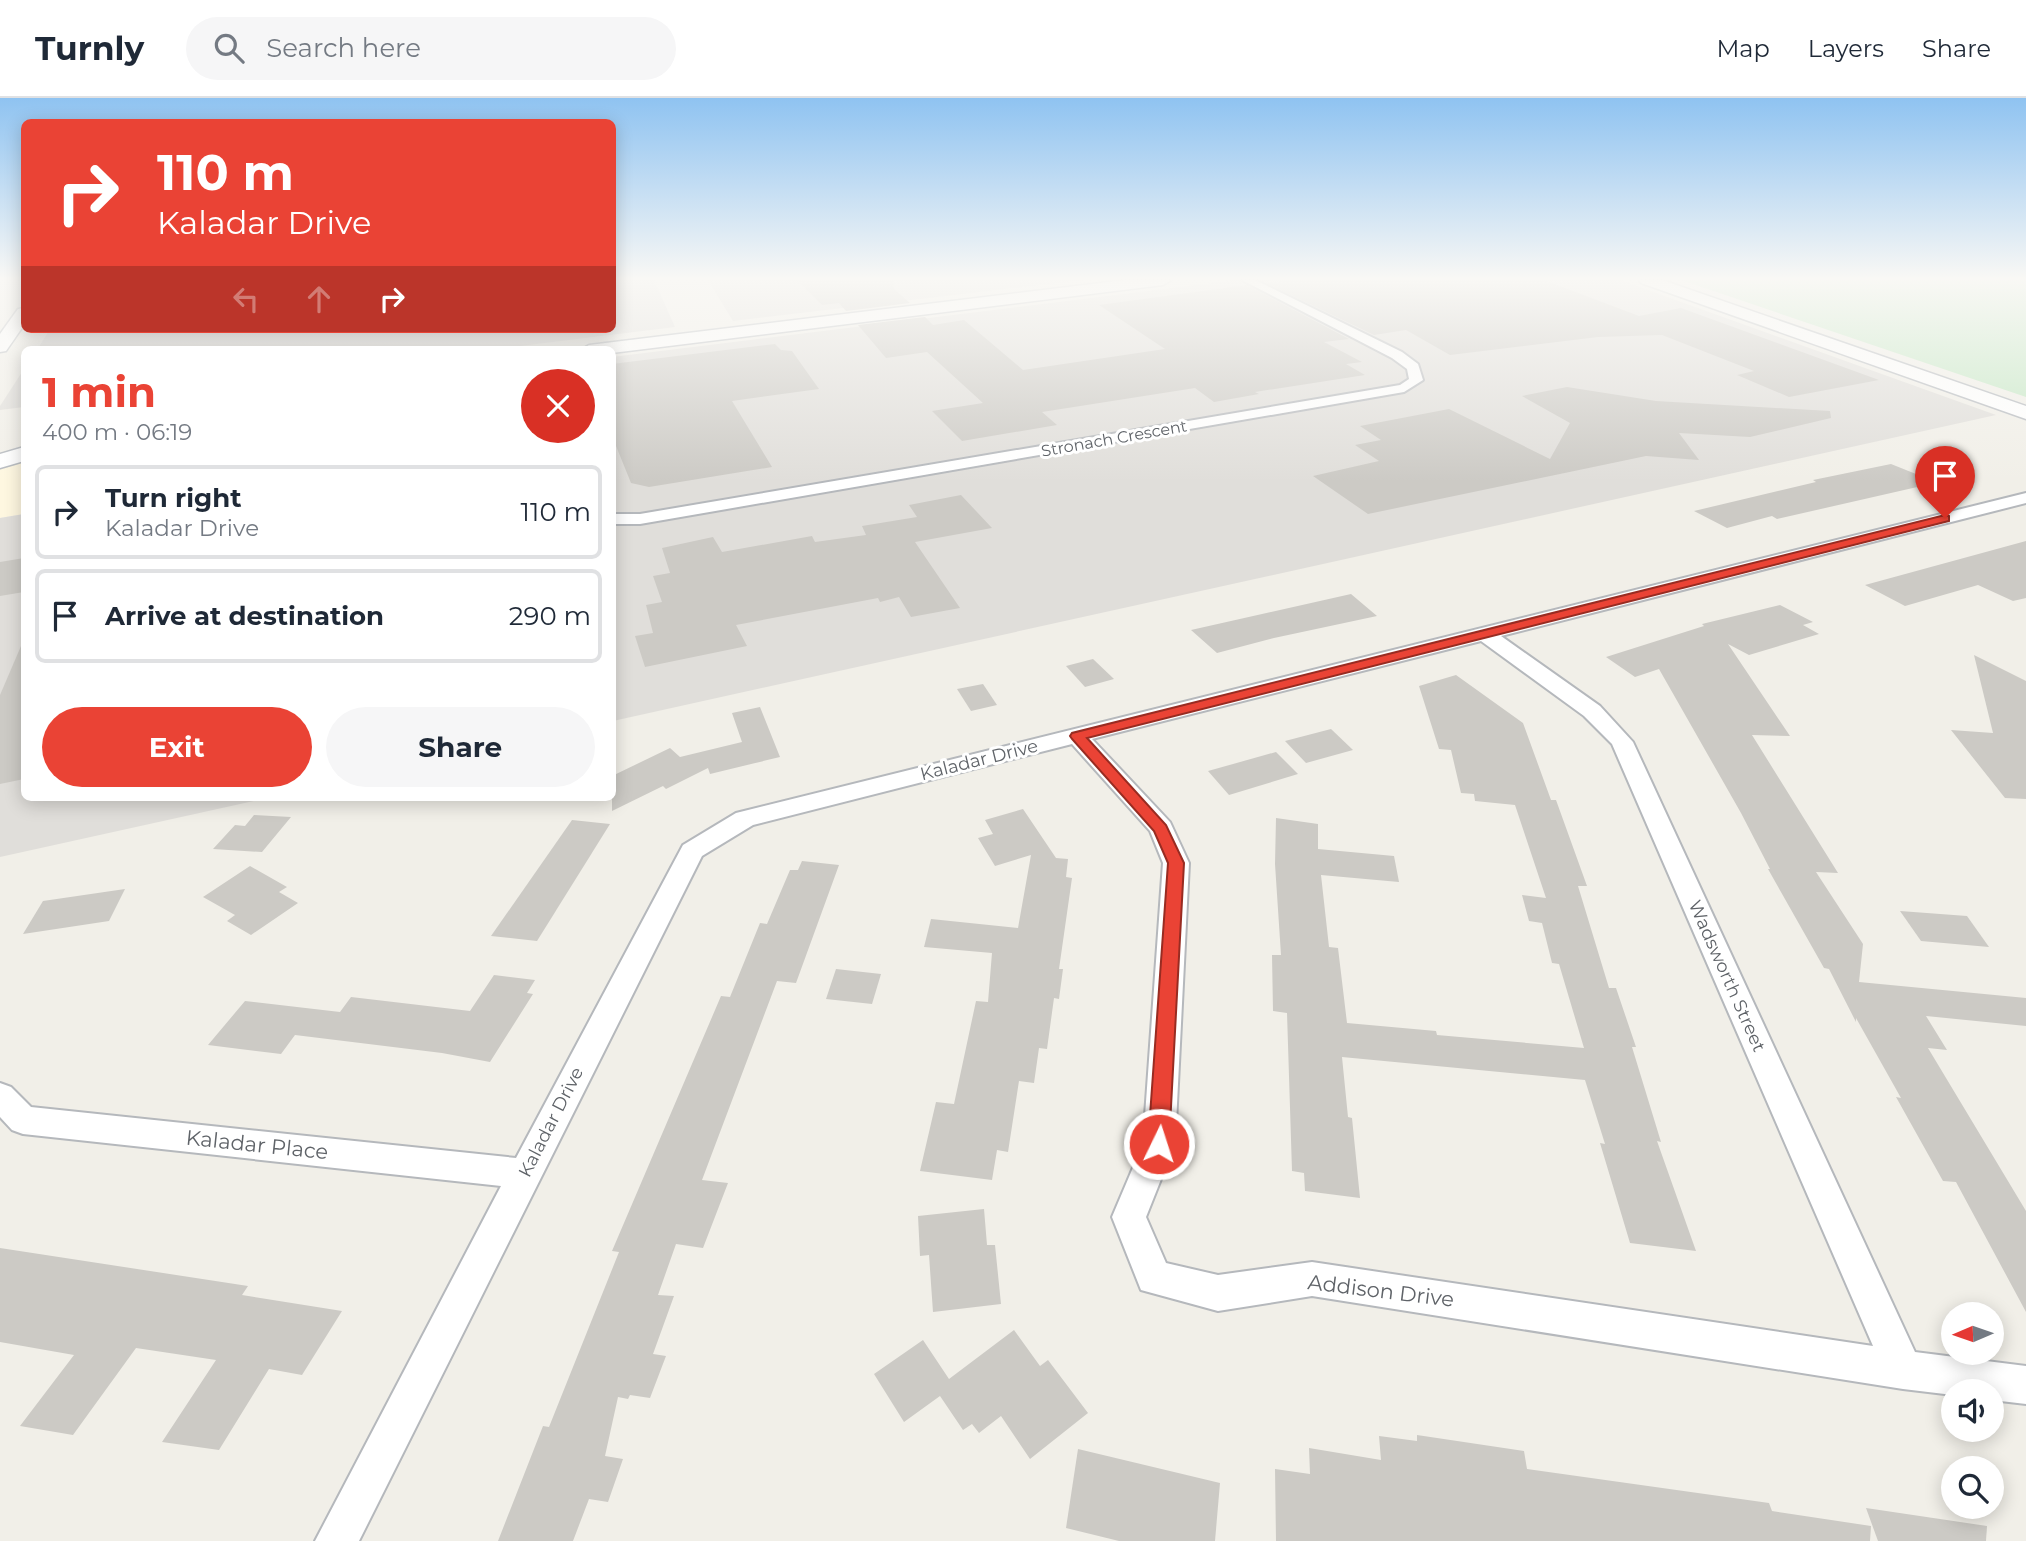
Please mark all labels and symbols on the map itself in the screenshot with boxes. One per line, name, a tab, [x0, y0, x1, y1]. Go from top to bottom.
street label: Stronach Crescent	[1040, 416, 1189, 461]
pin	[1915, 446, 1975, 518]
street label: Kaladar Drive	[918, 735, 1040, 785]
street label: Wadsworth Street	[1684, 897, 1770, 1055]
street label: Kaladar Drive	[514, 1063, 588, 1181]
position arrow	[1122, 1107, 1196, 1181]
street label: Kaladar Place	[185, 1125, 329, 1164]
street label: Addison Drive	[1306, 1269, 1456, 1312]
north arrow	[1941, 1302, 2004, 1365]

